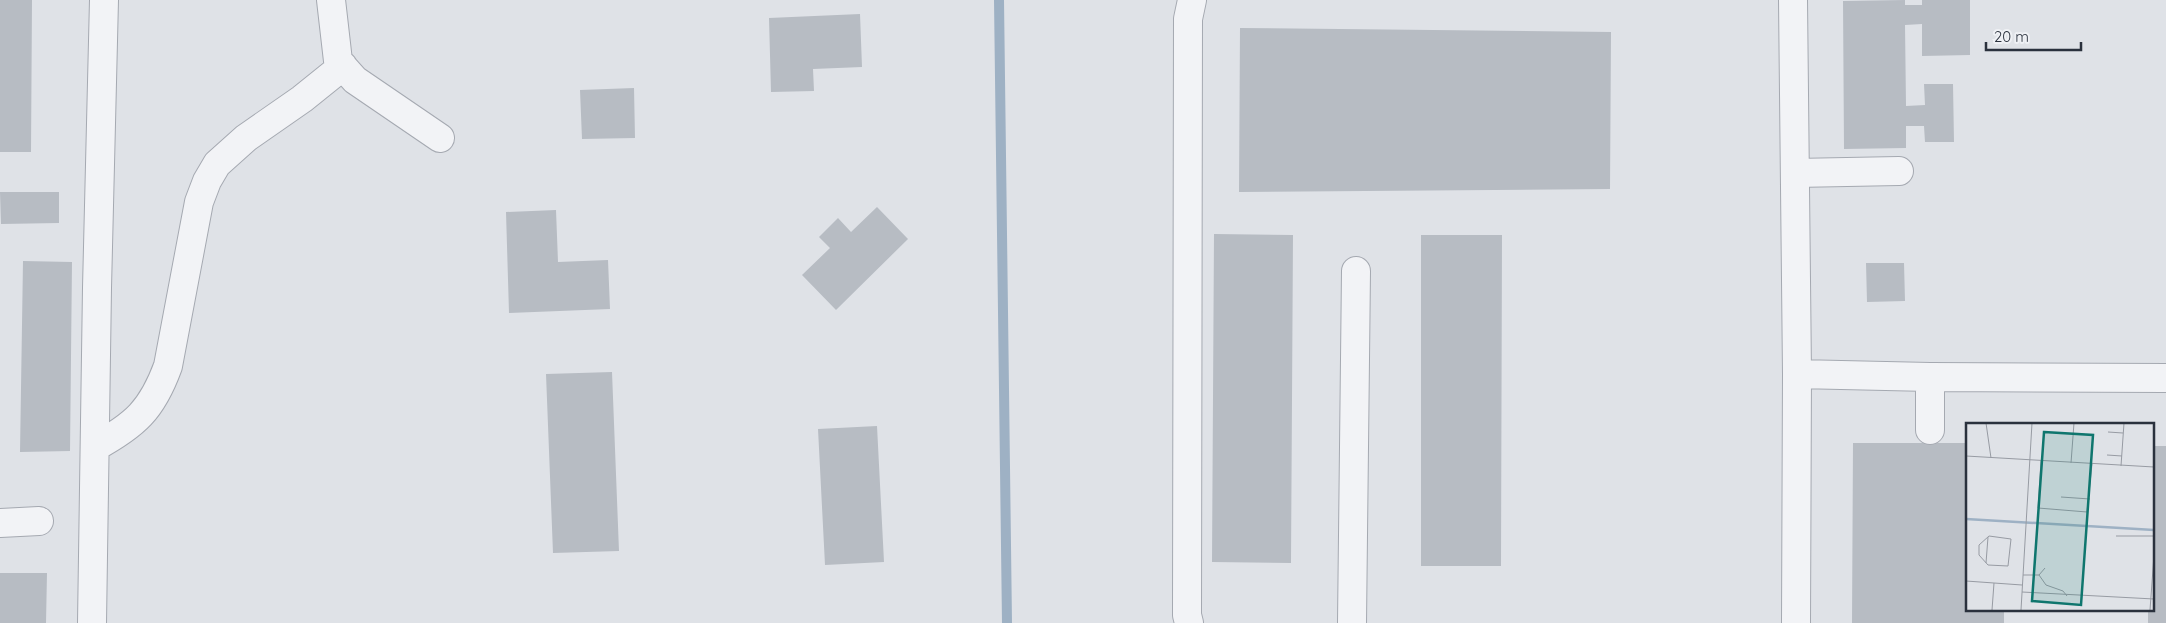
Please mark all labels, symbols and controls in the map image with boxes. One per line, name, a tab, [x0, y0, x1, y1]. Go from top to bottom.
scale bar	[1986, 20, 2081, 52]
text: 20 m	[1994, 27, 2029, 46]
inset map	[1966, 423, 2154, 610]

